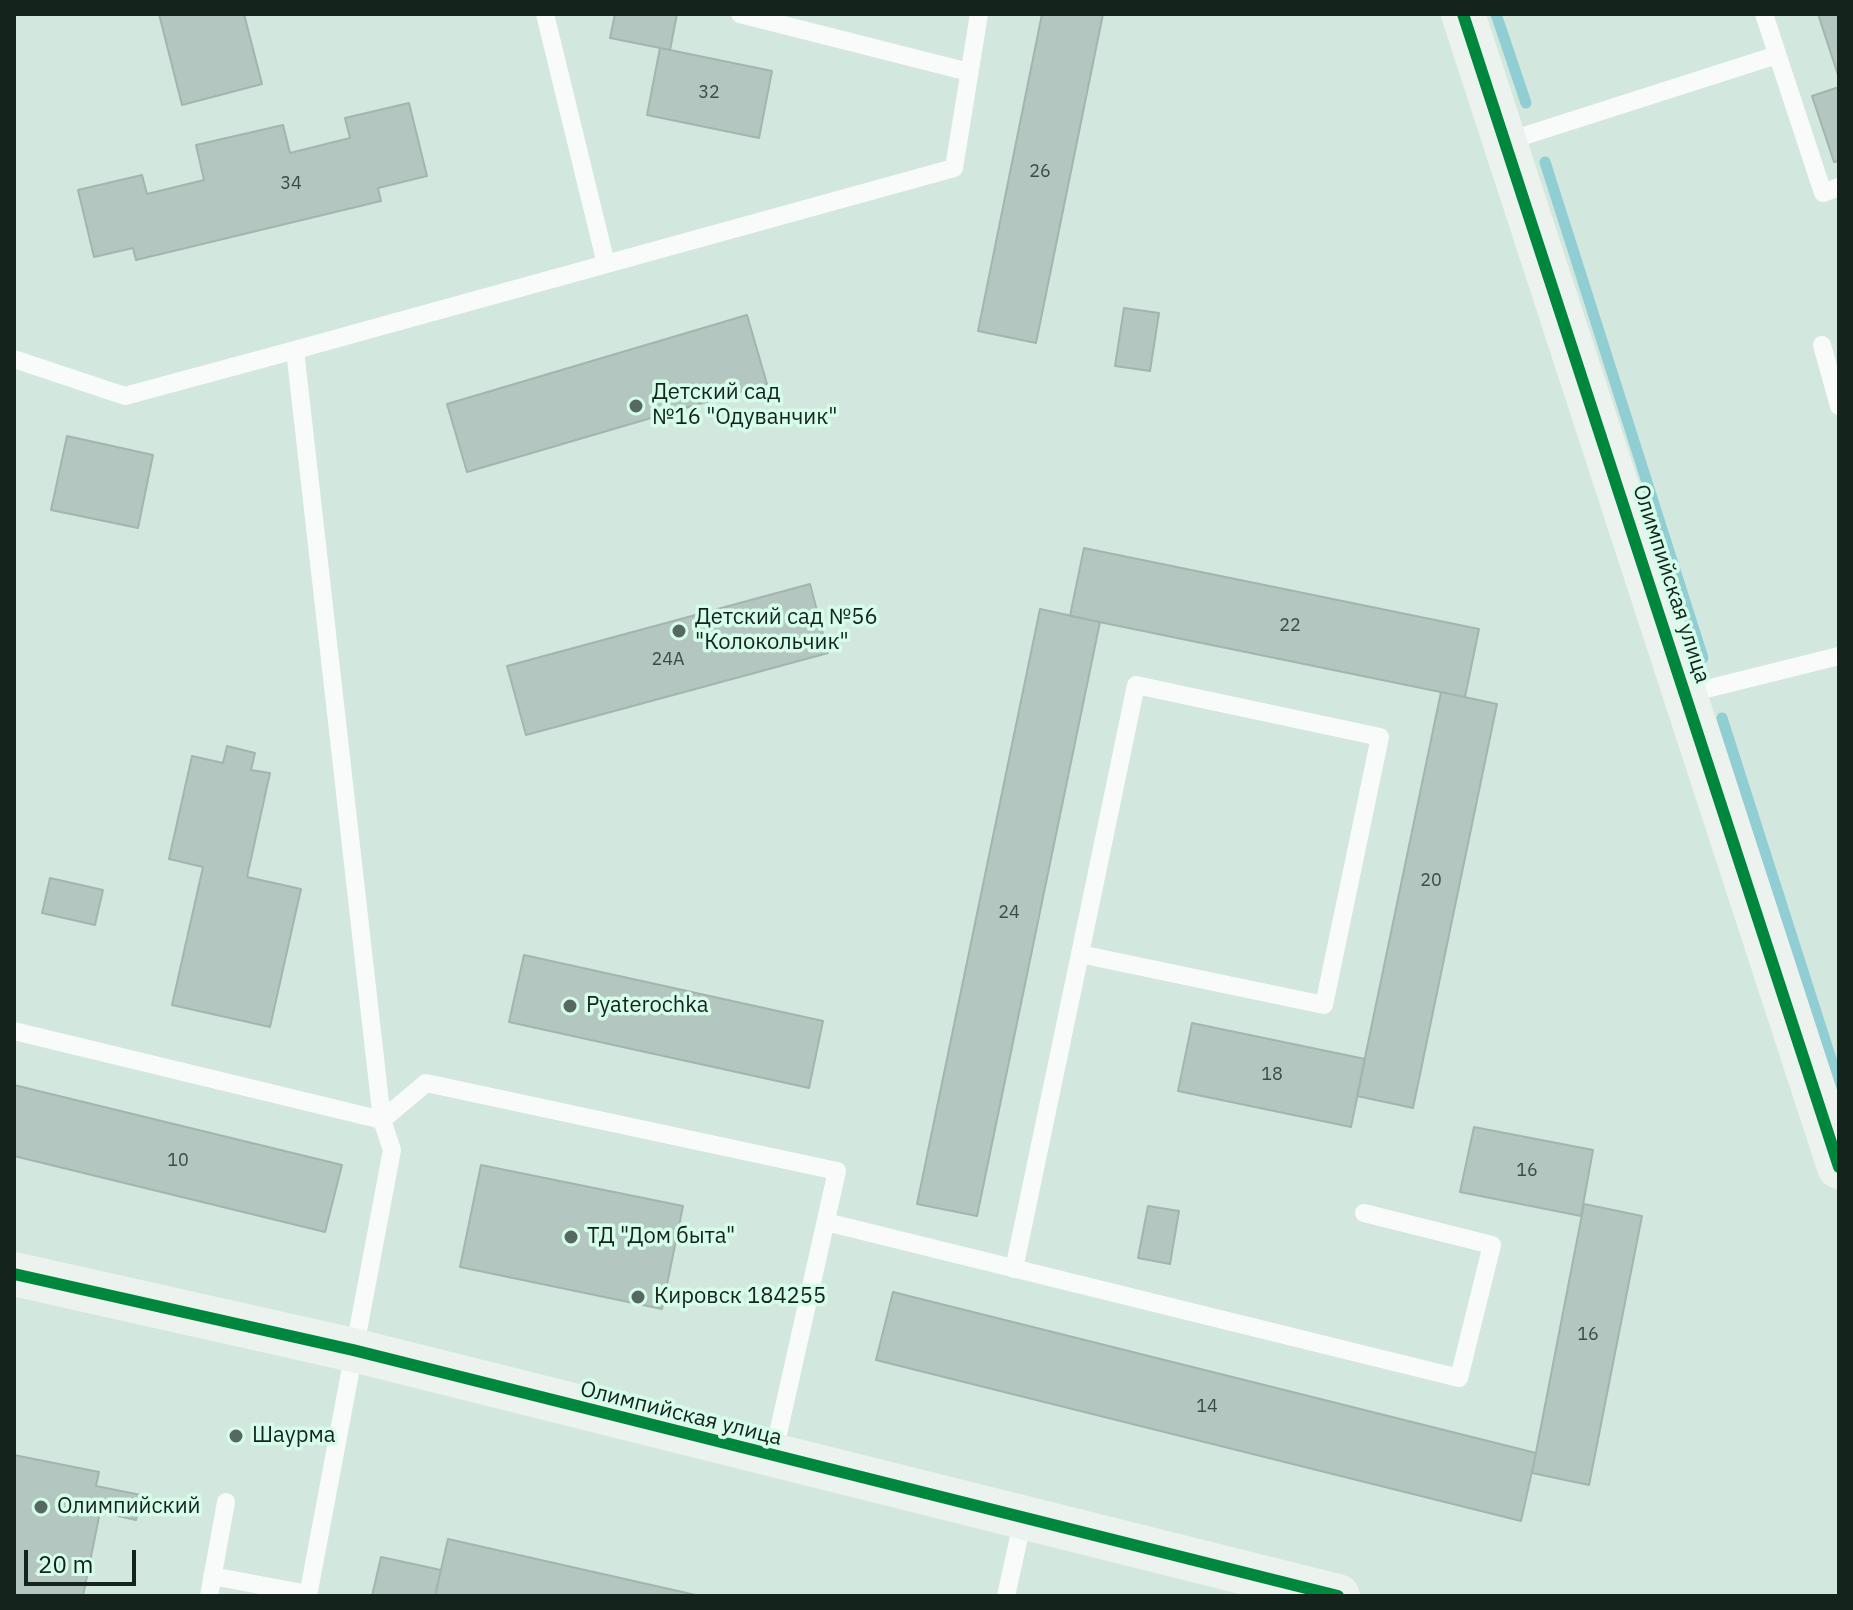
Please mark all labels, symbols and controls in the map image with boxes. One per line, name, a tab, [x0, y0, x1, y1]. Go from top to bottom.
house number: 32	[698, 82, 720, 104]
house number: 26	[1029, 161, 1051, 183]
house number: 34	[280, 173, 302, 195]
place label: Детский сад №16 "Одуванчик"	[652, 380, 837, 432]
marker: Детский сад №16 "Одуванчик"	[627, 397, 645, 415]
street label: Олимпийская улица	[1626, 481, 1716, 687]
place label: Детский сад №56 "Колокольчик"	[695, 605, 878, 656]
house number: 22	[1279, 615, 1301, 637]
marker: Детский сад №56 "Колокольчик"	[670, 622, 688, 640]
house number: 24А	[651, 649, 685, 671]
house number: 20	[1420, 870, 1442, 892]
house number: 24	[998, 902, 1020, 924]
place label: Pyaterochka	[586, 993, 709, 1019]
marker: Pyaterochka	[561, 997, 579, 1015]
house number: 18	[1261, 1064, 1283, 1086]
house number: 10	[167, 1150, 189, 1172]
house number: 16	[1516, 1160, 1538, 1182]
place label: ТД "Дом быта"	[587, 1224, 735, 1250]
marker: ТД "Дом быта"	[562, 1228, 580, 1246]
place label: Кировск 184255	[654, 1284, 826, 1310]
marker: Кировск 184255	[629, 1288, 647, 1306]
house number: 16	[1577, 1324, 1599, 1346]
street label: Олимпийская улица	[577, 1376, 785, 1452]
house number: 14	[1196, 1396, 1218, 1418]
place label: Шаурма	[252, 1423, 335, 1449]
marker: Шаурма	[227, 1427, 245, 1445]
place label: Олимпийский	[57, 1494, 201, 1520]
marker: Олимпийский	[32, 1498, 50, 1516]
scale bar	[28, 1534, 140, 1584]
text: 20 m	[38, 1548, 93, 1580]

